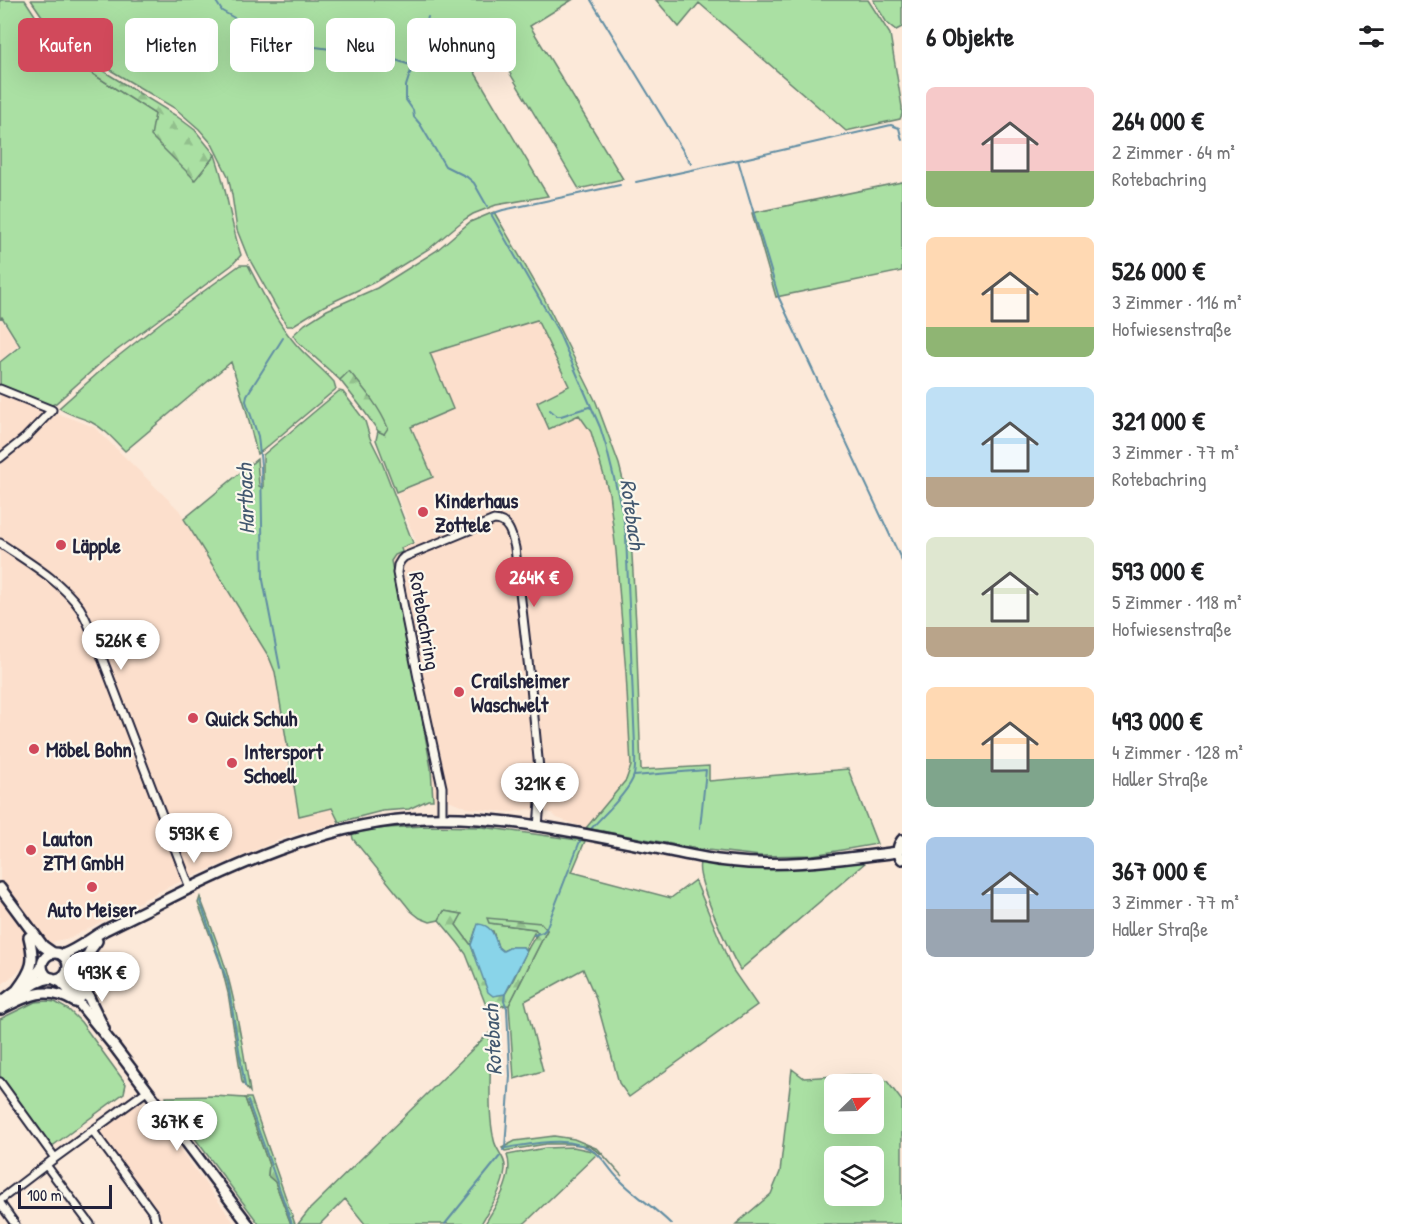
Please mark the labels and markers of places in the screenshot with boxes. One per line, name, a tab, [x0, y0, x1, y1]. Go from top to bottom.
place label: Kinderhaus Zottele	[435, 486, 518, 539]
marker: Kinderhaus Zottele	[416, 505, 430, 519]
place label: Läpple	[73, 531, 122, 561]
marker: Läpple	[54, 538, 68, 552]
pin: 264K €	[485, 557, 583, 608]
pin: 526K €	[72, 620, 170, 671]
place label: Crailsheimer Waschwelt	[471, 666, 571, 719]
marker: Crailsheimer Waschwelt	[452, 685, 466, 699]
place label: Quick Schuh	[205, 704, 298, 733]
marker: Quick Schuh	[186, 711, 200, 725]
place label: Möbel Bohn	[46, 735, 132, 764]
place label: Intersport Schoell	[244, 737, 324, 790]
marker: Möbel Bohn	[27, 742, 41, 756]
marker: Intersport Schoell	[225, 756, 239, 770]
pin: 321K €	[491, 763, 589, 814]
pin: 593K €	[145, 813, 243, 864]
place label: Lauton ZTM GmbH	[43, 824, 124, 877]
marker: Lauton ZTM GmbH	[24, 843, 38, 857]
marker: Auto Meiser	[85, 880, 99, 894]
place label: Auto Meiser	[47, 895, 138, 924]
pin: 493K €	[53, 952, 151, 1003]
pin: 367K €	[128, 1101, 226, 1152]

